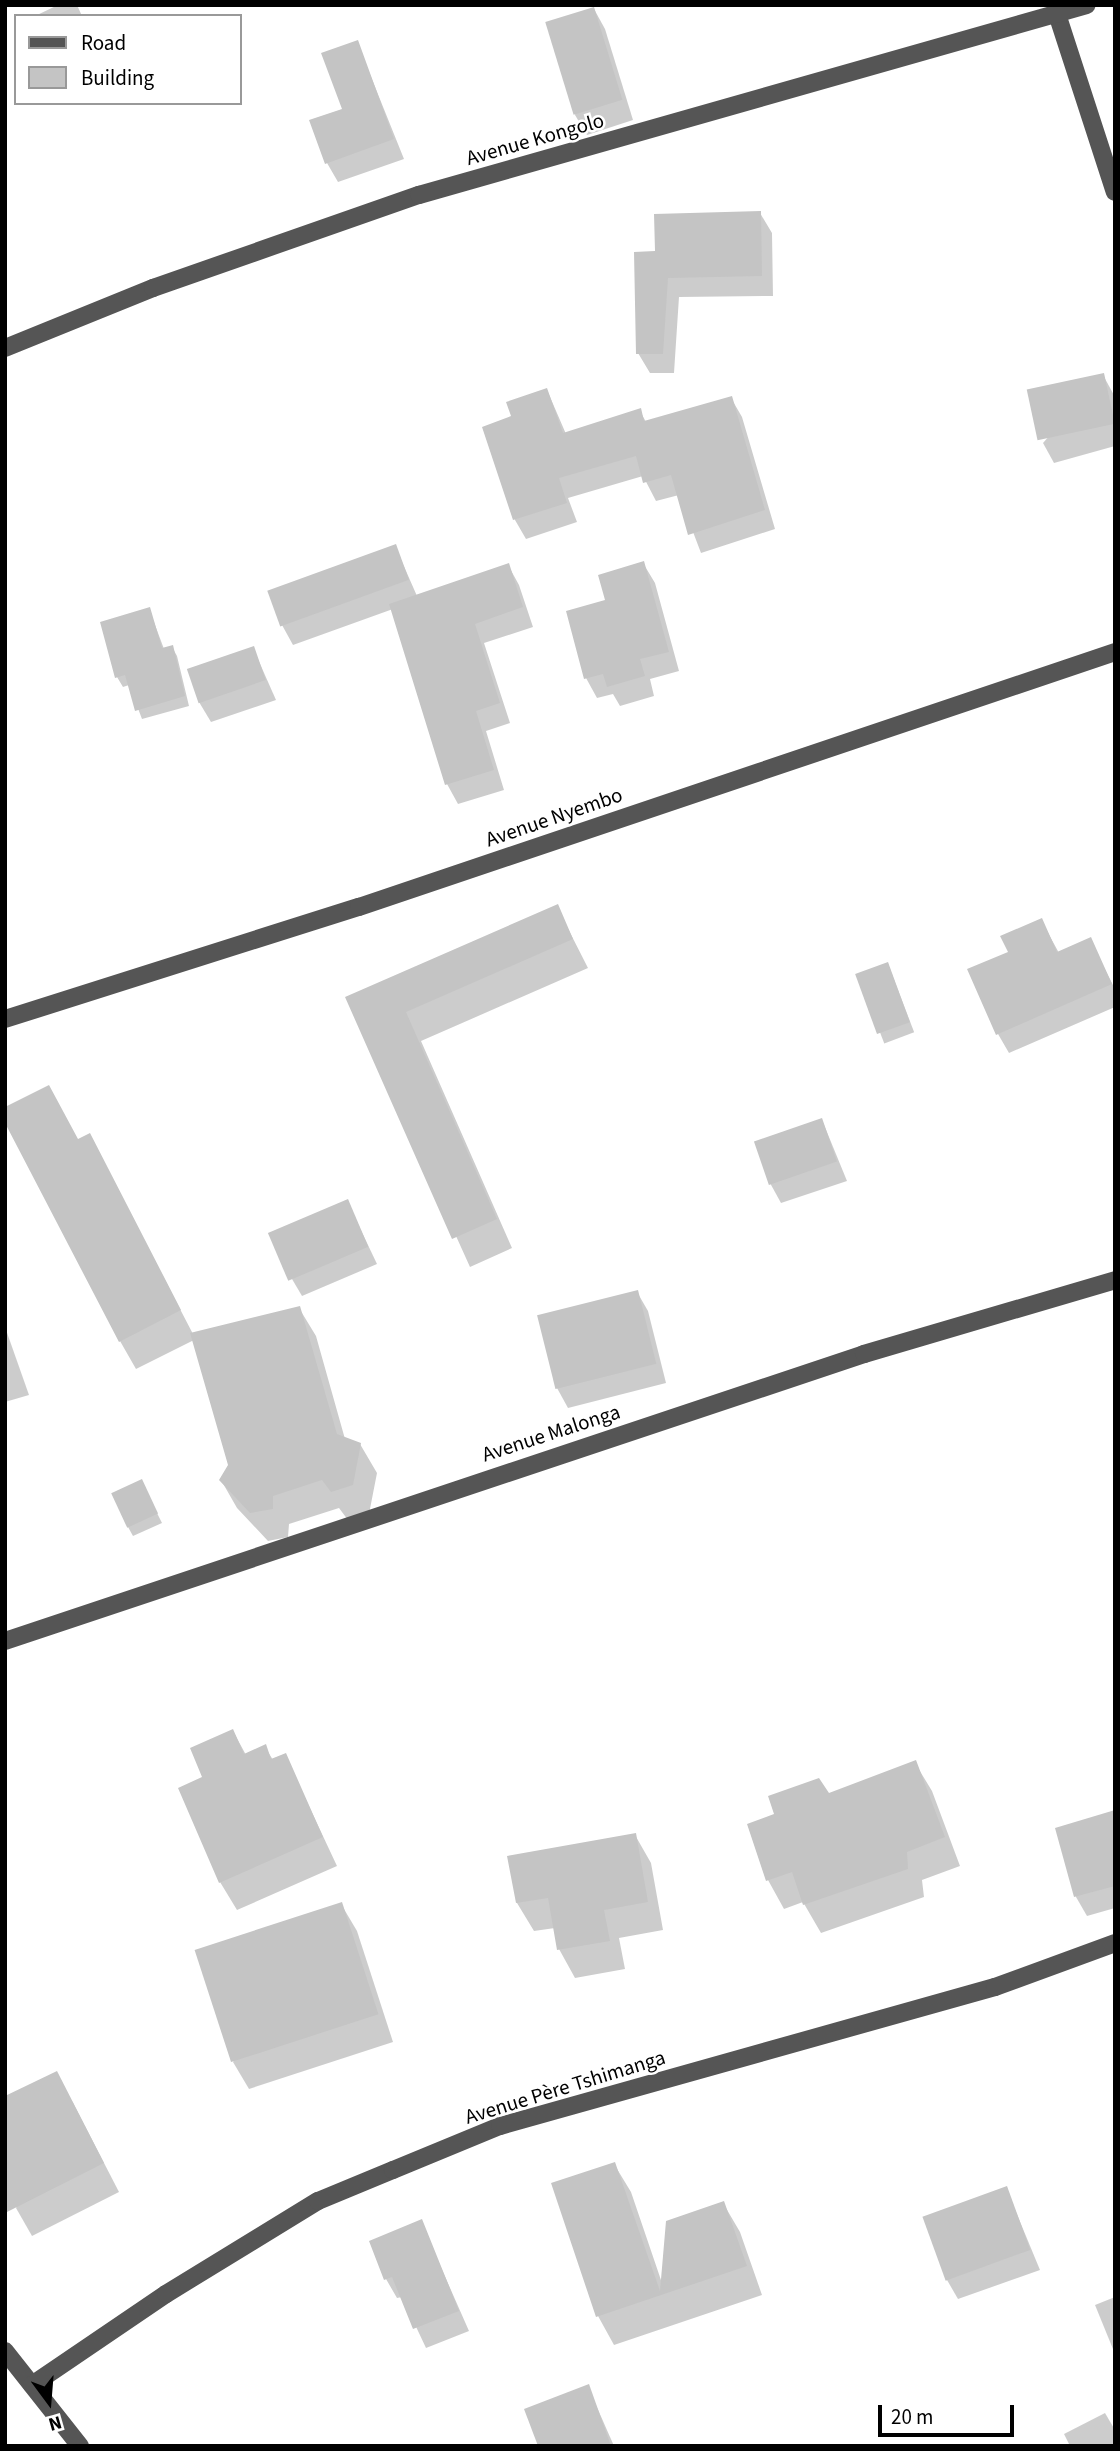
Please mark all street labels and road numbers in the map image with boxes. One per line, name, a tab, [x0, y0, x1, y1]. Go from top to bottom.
street label: Avenue Kongolo	[463, 107, 607, 171]
street label: Avenue Nyembo	[482, 782, 626, 852]
street label: Avenue Malonga	[479, 1399, 623, 1467]
street label: Avenue Père Tshimanga	[462, 2045, 668, 2129]

